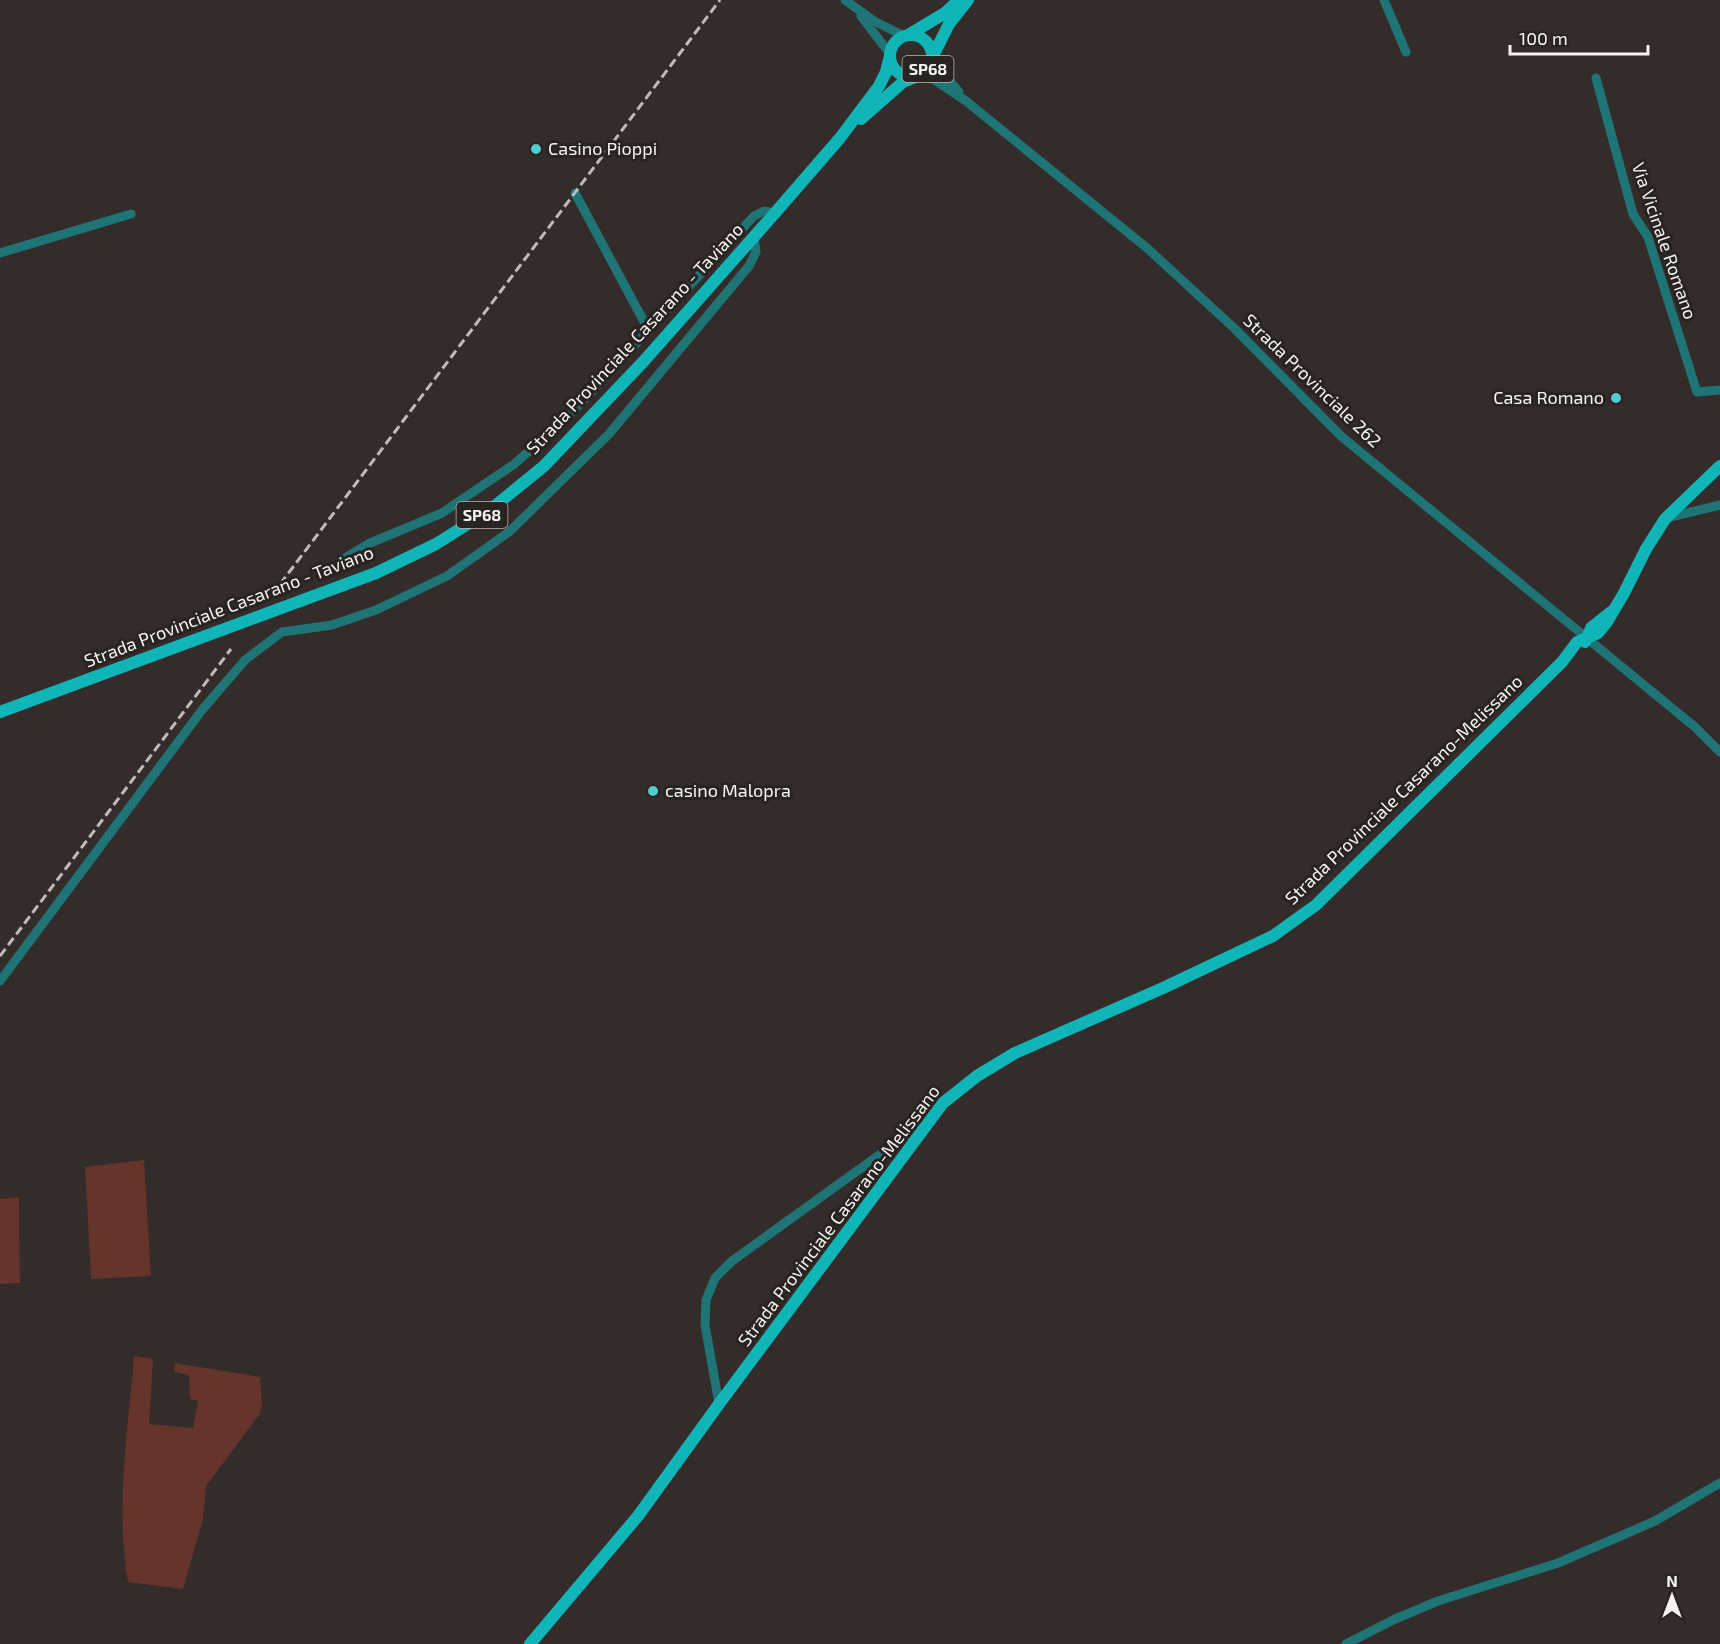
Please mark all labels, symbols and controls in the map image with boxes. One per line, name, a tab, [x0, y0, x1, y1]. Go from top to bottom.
scale bar	[1510, 18, 1648, 56]
text: 100 m	[1519, 27, 1568, 49]
road number: SP68	[902, 56, 954, 82]
place label: Casino Pioppi	[548, 137, 657, 159]
marker: Casino Pioppi	[529, 142, 543, 156]
street label: Via Vicinale Romano	[1628, 159, 1702, 322]
street label: Strada Provinciale Casarano - Taviano	[521, 218, 747, 459]
street label: Strada Provinciale 262	[1239, 309, 1386, 452]
place label: Casa Romano	[1493, 386, 1604, 408]
marker: Casa Romano	[1609, 391, 1623, 405]
road number: SP68	[456, 502, 508, 528]
street label: Strada Provinciale Casarano - Taviano	[81, 541, 377, 672]
street label: Strada Provinciale Casarano-Melissano	[1280, 670, 1527, 909]
place label: casino Malopra	[665, 779, 791, 801]
marker: casino Malopra	[646, 784, 660, 798]
street label: Strada Provinciale Casarano-Melissano	[733, 1080, 944, 1350]
north arrow	[1642, 1566, 1702, 1626]
text: N	[1666, 1571, 1678, 1590]

